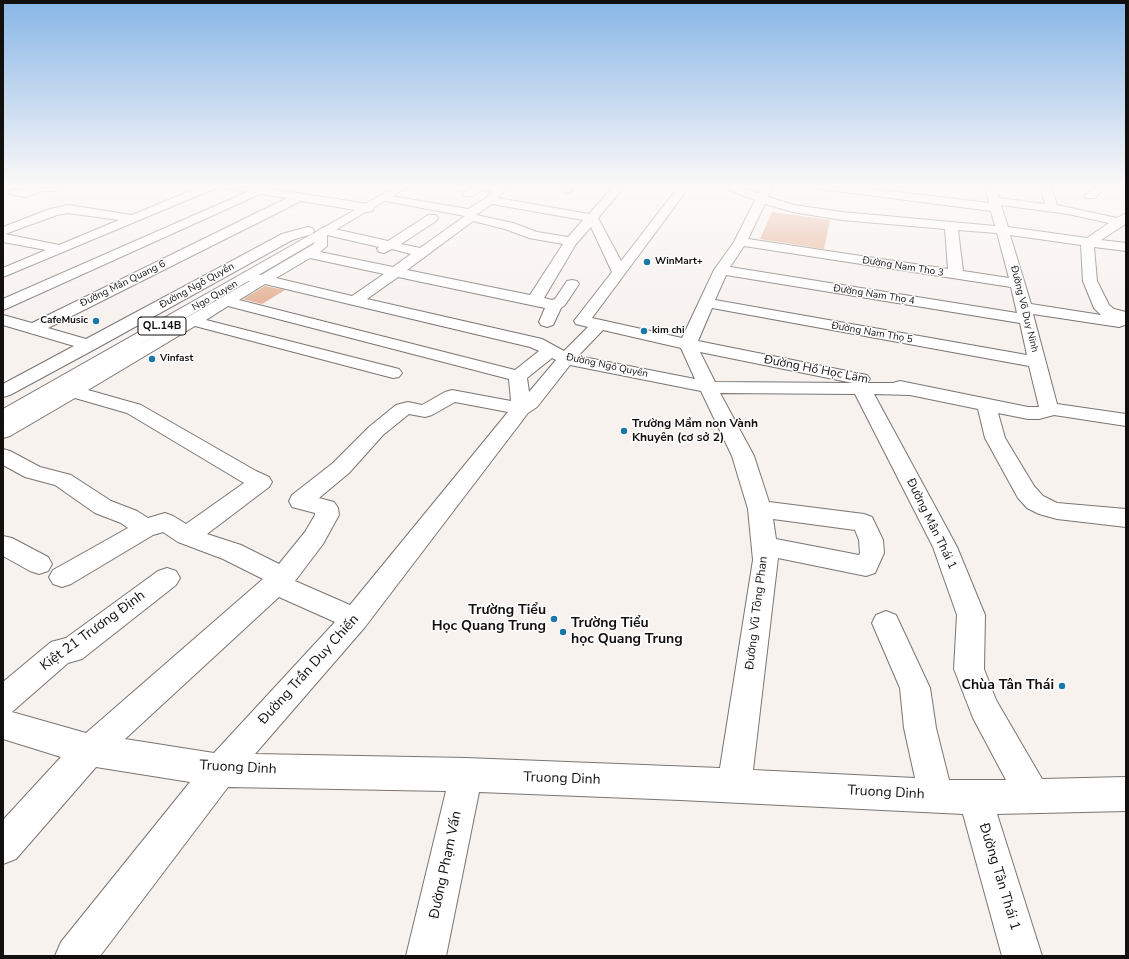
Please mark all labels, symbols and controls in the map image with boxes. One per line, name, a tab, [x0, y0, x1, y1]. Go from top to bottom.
street label: Đường Nam Thọ 3	[861, 255, 945, 279]
place label: WinMart+	[655, 256, 703, 268]
marker: WinMart+	[642, 257, 652, 267]
street label: Đường Mân Quang 6	[78, 258, 168, 310]
street label: Đường Ngô Quyền	[158, 261, 236, 311]
street label: Đường Võ Duy Ninh	[1007, 264, 1041, 354]
street label: Ngo Quyen	[190, 278, 240, 314]
street label: Đường Nam Thọ 4	[832, 283, 916, 307]
place label: CafeMusic	[40, 315, 88, 327]
marker: CafeMusic	[91, 316, 101, 326]
road number: QL.14B	[138, 317, 186, 335]
street label: Đường Nam Thọ 5	[830, 320, 914, 346]
place label: kim chi	[652, 325, 684, 337]
marker: kim chi	[639, 326, 649, 336]
street label: Đường Ngô Quyền	[565, 351, 649, 381]
place label: Vinfast	[160, 353, 193, 365]
street label: Đường Hồ Học Lãm	[763, 353, 869, 387]
marker: Vinfast	[147, 354, 157, 364]
place label: Trường Mầm non Vành Khuyên (cơ sở 2)	[632, 417, 758, 445]
marker: Trường Mầm non Vành Khuyên (cơ sở 2)	[619, 426, 629, 436]
street label: Đường Mân Thái 1	[903, 476, 959, 572]
street label: Đường Vũ Tông Phan	[743, 555, 771, 671]
street label: Kiệt 21 Trương Định	[37, 587, 149, 675]
place label: Trường Tiểu Học Quang Trung	[432, 603, 546, 636]
street label: Đường Trần Duy Chiến	[255, 612, 363, 728]
marker: Trường Tiểu Học Quang Trung	[549, 614, 559, 624]
place label: Trường Tiểu học Quang Trung	[571, 616, 683, 648]
marker: Trường Tiểu học Quang Trung	[558, 627, 568, 637]
place label: Chùa Tân Thái	[961, 678, 1054, 694]
marker: Chùa Tân Thái	[1057, 681, 1067, 691]
street label: Truong Dinh	[199, 758, 277, 778]
street label: Truong Dinh	[523, 769, 601, 789]
street label: Truong Dinh	[847, 783, 925, 803]
street label: Đường Phạm Vấn	[426, 810, 466, 920]
street label: Đường Tân Thái 1	[975, 821, 1023, 933]

